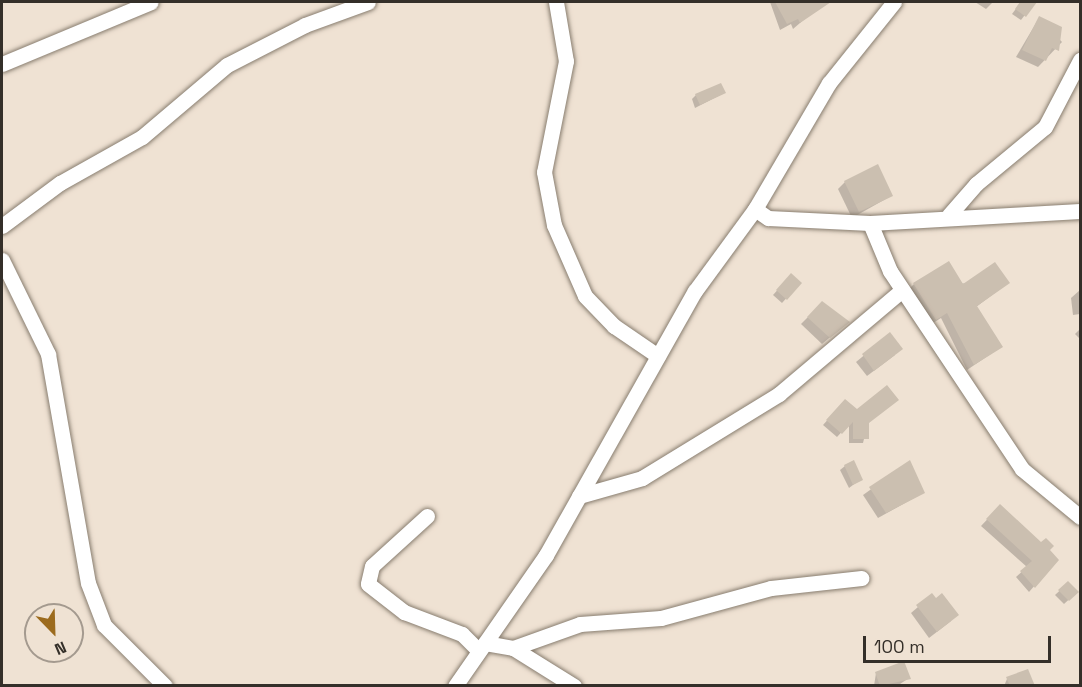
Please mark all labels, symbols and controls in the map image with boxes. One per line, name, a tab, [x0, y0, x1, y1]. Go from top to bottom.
north arrow	[24, 603, 84, 663]
scale bar	[866, 624, 1054, 662]
text: 100 m	[874, 635, 925, 658]
text: N	[51, 636, 69, 660]

